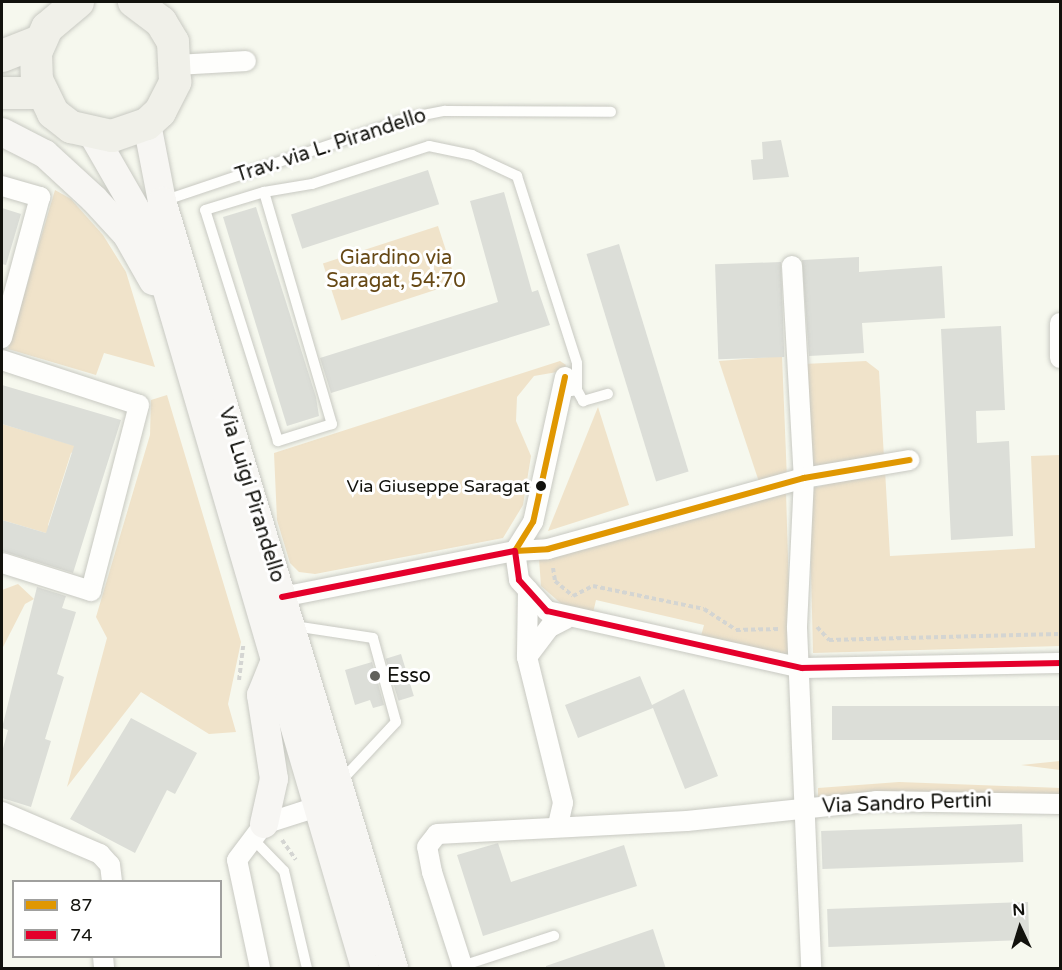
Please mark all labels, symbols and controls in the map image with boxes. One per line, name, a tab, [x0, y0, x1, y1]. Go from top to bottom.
street label: Trav. via L. Pirandello	[233, 104, 429, 188]
park label: Giardino via Saragat, 54:70	[326, 247, 466, 294]
street label: Via Luigi Pirandello	[213, 404, 289, 586]
place label: Via Giuseppe Saragat	[347, 475, 530, 497]
marker: Via Giuseppe Saragat	[535, 480, 547, 492]
place label: Esso	[387, 664, 431, 688]
marker: Esso	[368, 669, 382, 683]
street label: Via Sandro Pertini	[822, 789, 992, 819]
legend	[12, 880, 222, 958]
text: 87	[70, 894, 93, 916]
north arrow	[990, 898, 1050, 958]
text: N	[1012, 900, 1026, 920]
text: 74	[70, 924, 93, 946]

